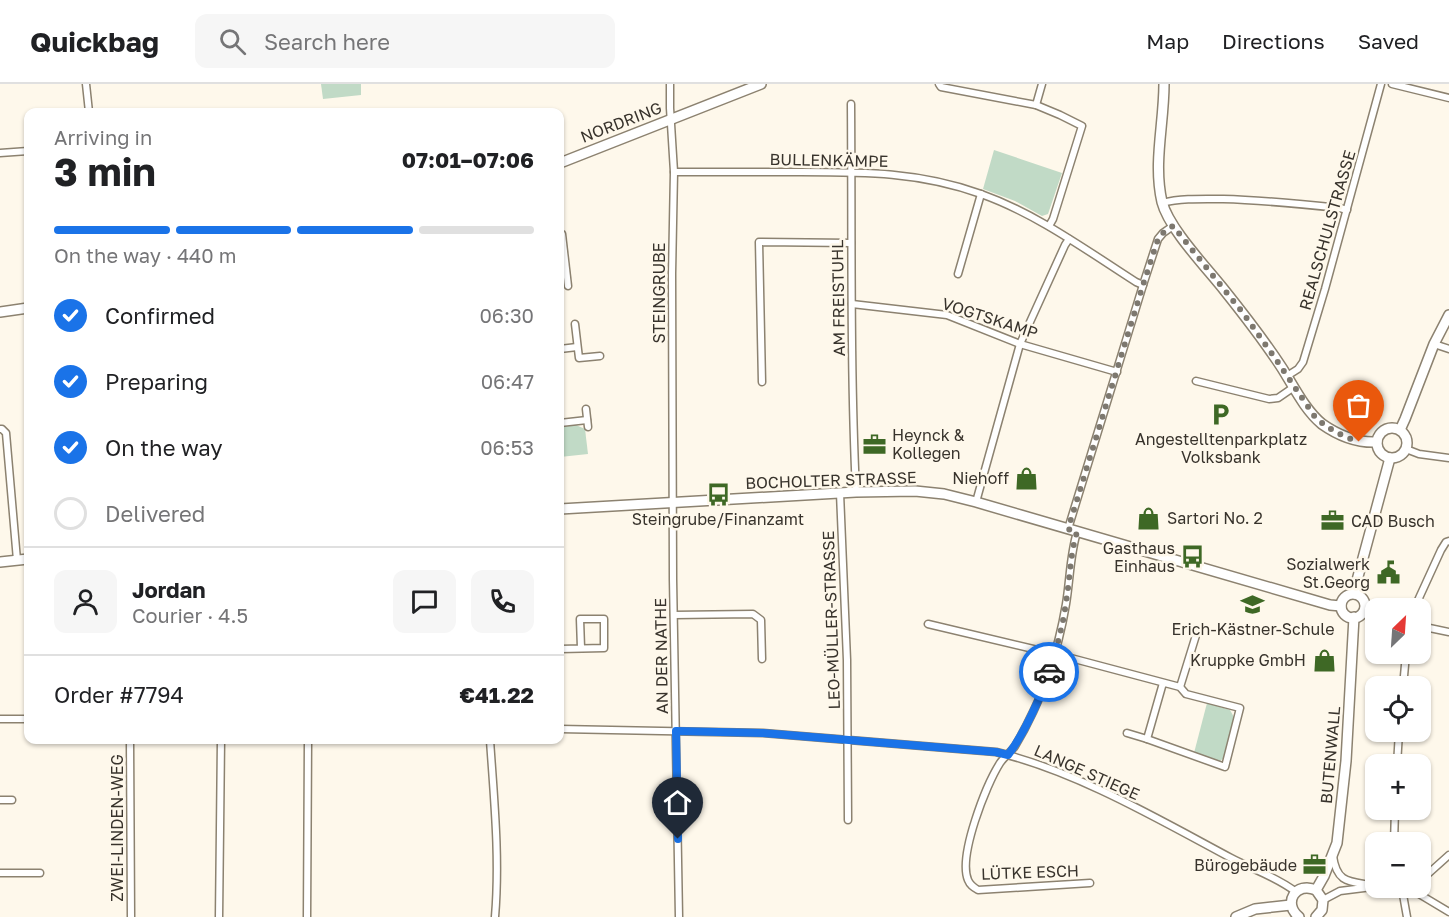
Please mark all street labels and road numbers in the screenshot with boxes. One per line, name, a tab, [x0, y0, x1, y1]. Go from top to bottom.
street label: NORDRING	[578, 97, 664, 147]
street label: REALSCHULSTRASSE	[1295, 148, 1359, 312]
street label: BULLENKÄMPE	[770, 149, 888, 171]
street label: AM FREISTUHL	[827, 240, 849, 356]
street label: STEINGRUBE	[649, 242, 669, 344]
street label: VOGTSKAMP	[940, 293, 1040, 343]
street label: BOCHOLTER STRASSE	[745, 467, 917, 493]
street label: LEO-MÜLLER-STRASSE	[818, 530, 844, 710]
street label: AN DER NATHE	[650, 598, 672, 714]
street label: BUTENWALL	[1316, 706, 1344, 804]
street label: LANGE STIEGE	[1031, 740, 1143, 804]
street label: ZWEI-LINDEN-WEG	[107, 754, 127, 902]
street label: LÜTKE ESCH	[981, 860, 1079, 884]

